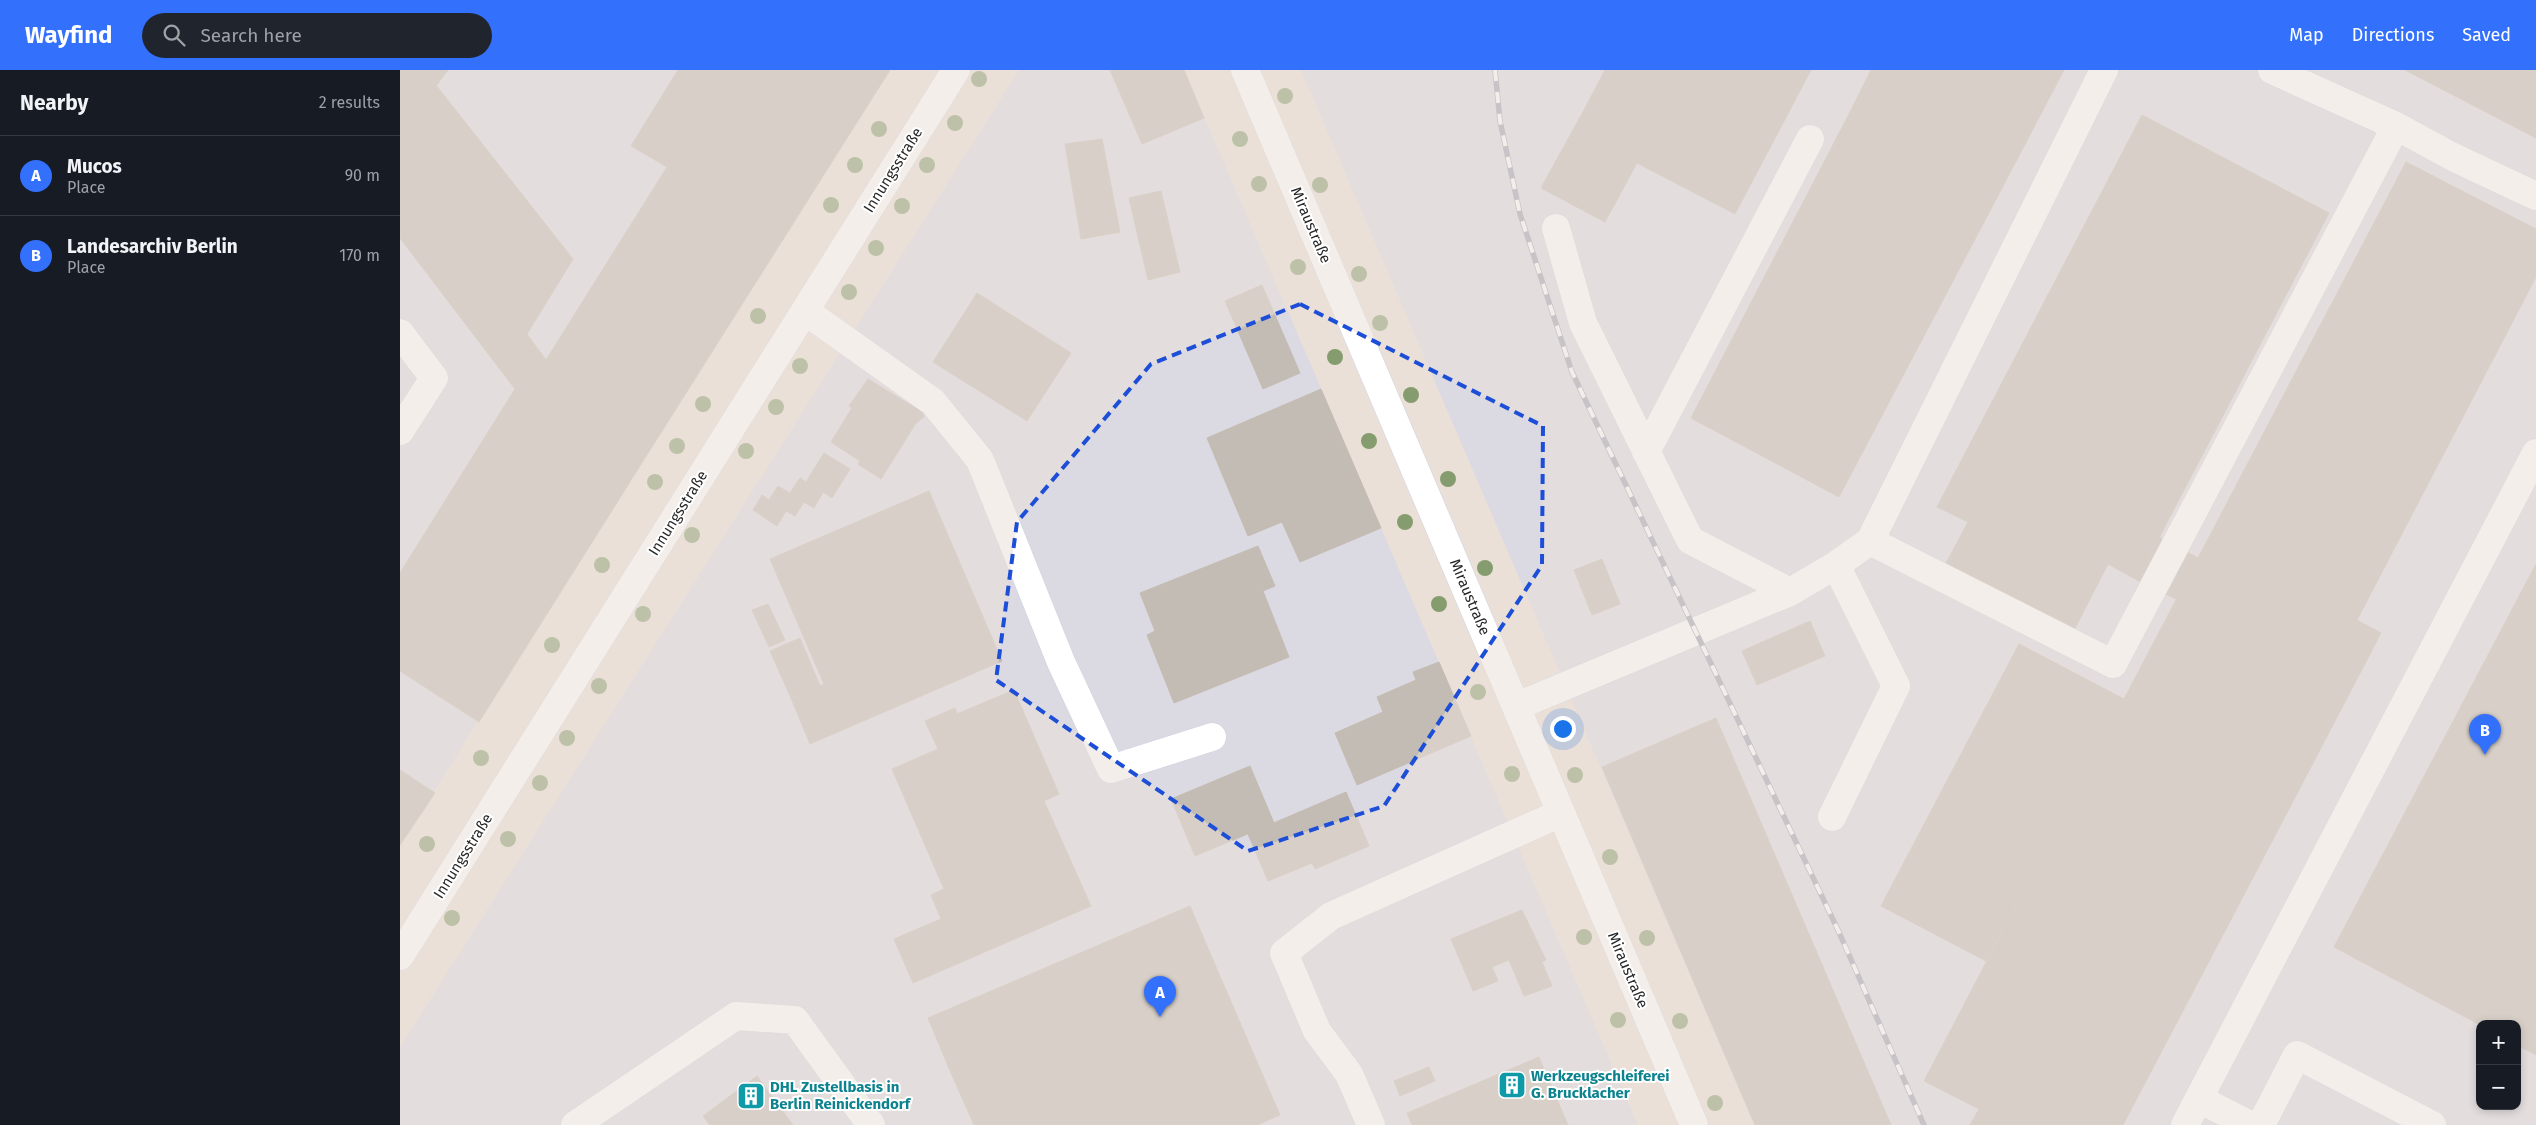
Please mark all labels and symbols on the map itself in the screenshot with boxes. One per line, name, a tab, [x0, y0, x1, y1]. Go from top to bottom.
street label: Innungsstraße	[860, 124, 926, 216]
street label: Miraustraße	[1287, 184, 1335, 266]
street label: Innungsstraße	[645, 467, 711, 559]
street label: Miraustraße	[1446, 556, 1494, 638]
pin: B	[2469, 714, 2501, 755]
your location	[1550, 716, 1576, 742]
street label: Innungsstraße	[430, 810, 496, 902]
street label: Miraustraße	[1604, 929, 1652, 1011]
pin: A	[1144, 976, 1176, 1017]
place label: Werkzeugschleiferei G. Brucklacher	[1531, 1067, 1669, 1102]
building icon: Werkzeugschleiferei G. Brucklacher	[1497, 1070, 1527, 1100]
place label: DHL Zustellbasis in Berlin Reinickendorf	[770, 1078, 912, 1113]
building icon: DHL Zustellbasis in Berlin Reinickendorf	[736, 1081, 766, 1111]

